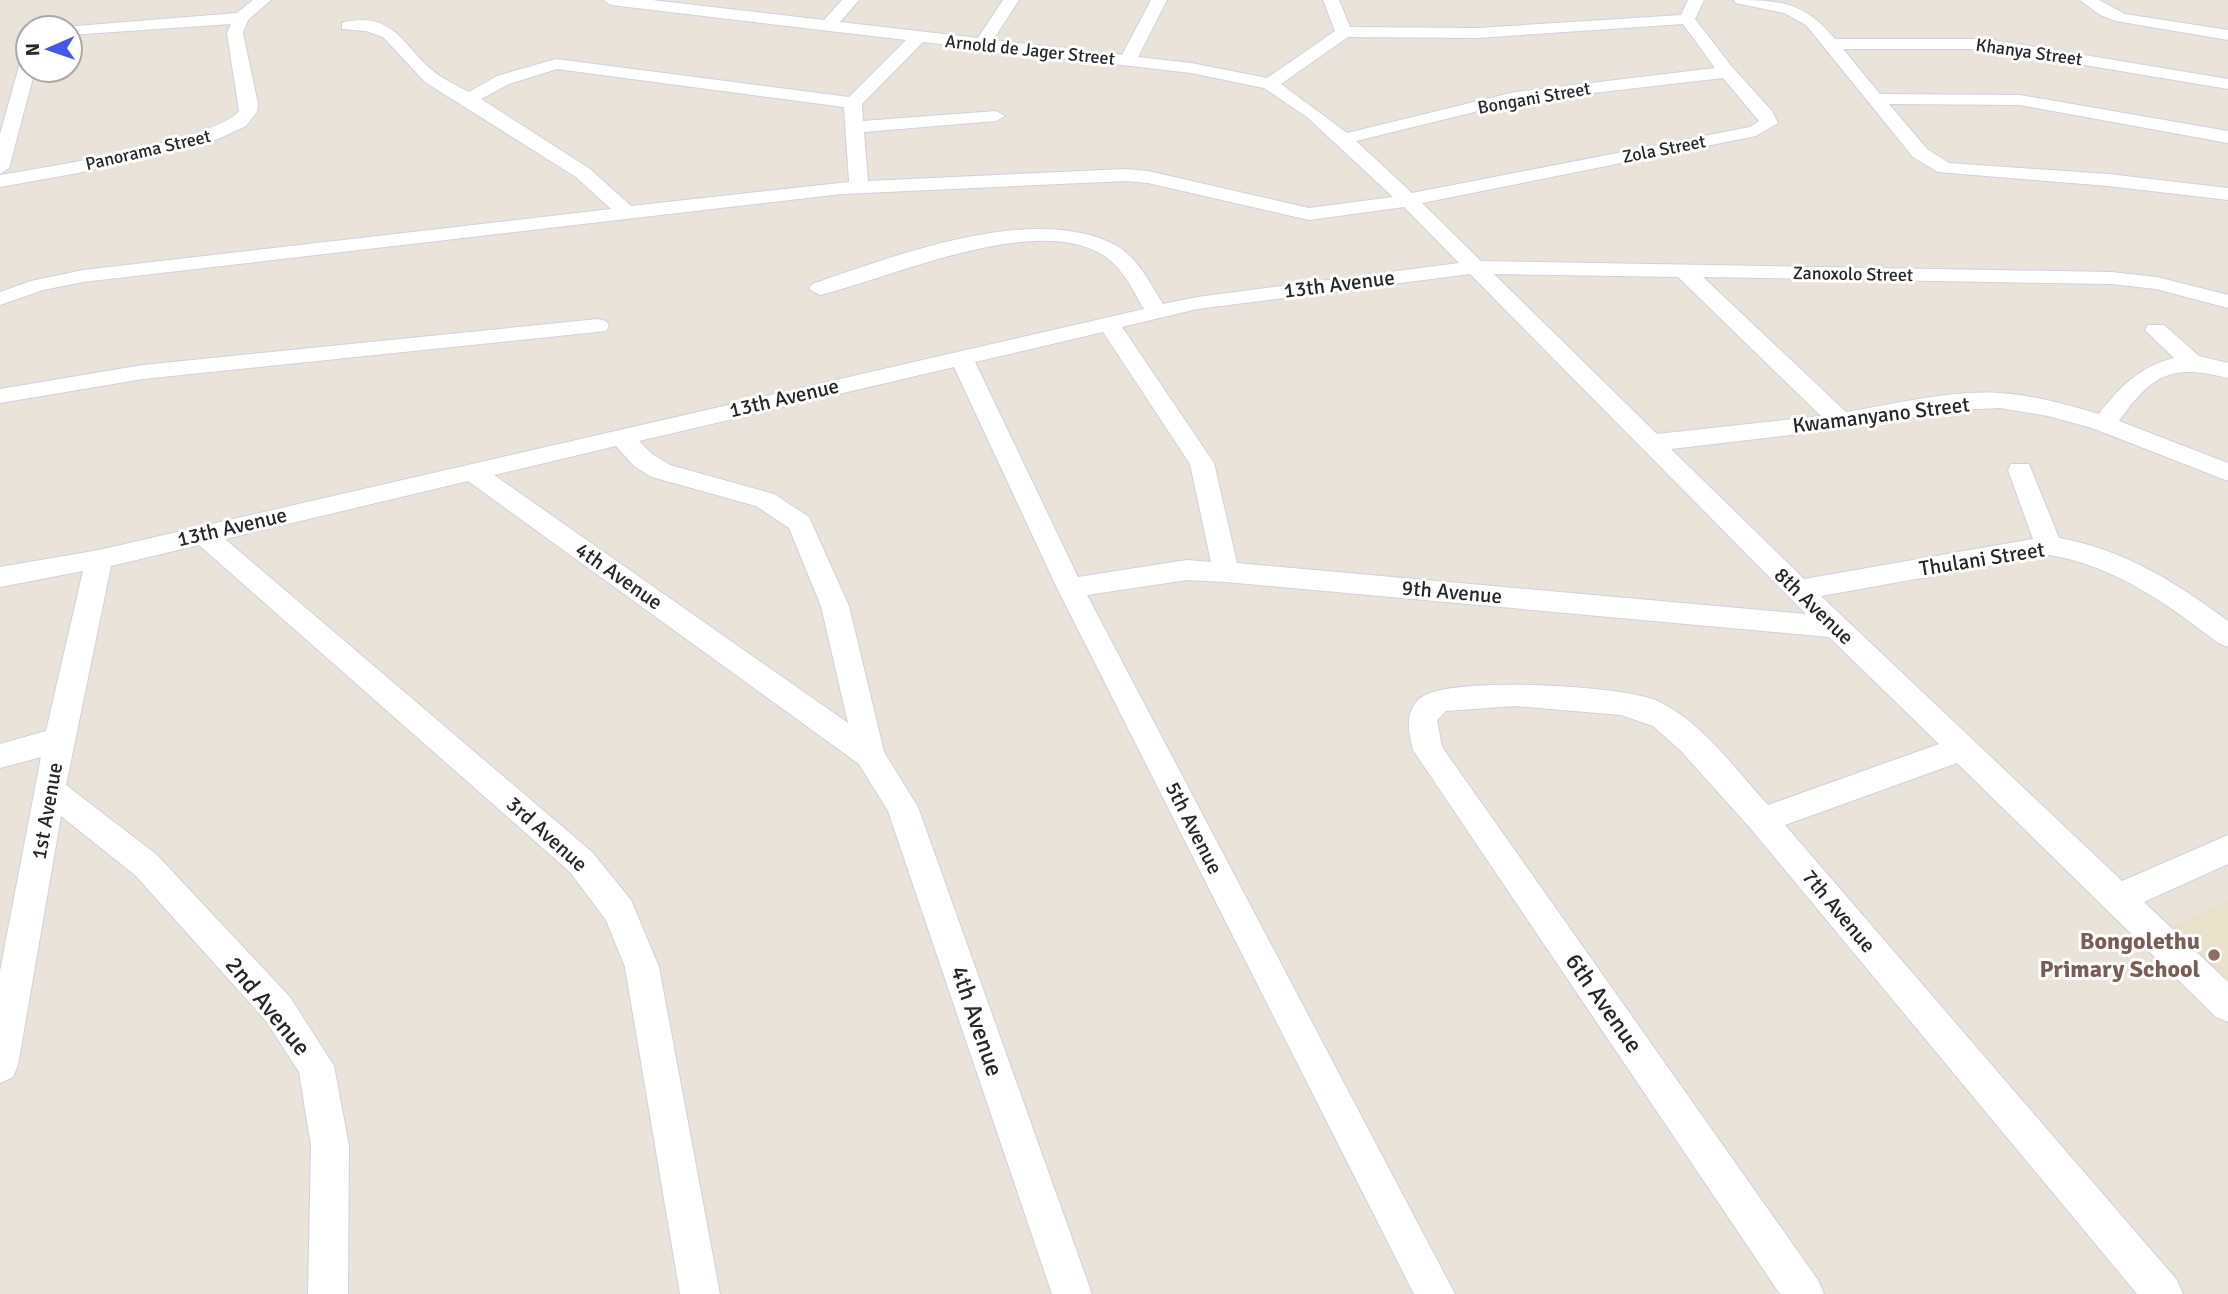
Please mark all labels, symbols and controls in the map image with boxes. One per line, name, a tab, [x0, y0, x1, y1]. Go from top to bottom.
north arrow	[14, 14, 84, 84]
street label: Arnold de Jager Street	[944, 30, 1116, 70]
street label: Khanya Street	[1974, 34, 2084, 70]
text: N	[21, 43, 45, 57]
street label: Bongani Street	[1476, 77, 1592, 119]
street label: Panorama Street	[83, 125, 213, 175]
street label: Zola Street	[1621, 130, 1707, 168]
street label: Zanoxolo Street	[1793, 262, 1913, 286]
street label: 13th Avenue	[1282, 264, 1396, 304]
street label: 13th Avenue	[727, 373, 841, 423]
street label: Kwamanyano Street	[1791, 391, 1971, 439]
street label: 13th Avenue	[175, 502, 289, 552]
street label: Thulani Street	[1917, 536, 2047, 582]
street label: 4th Avenue	[570, 537, 668, 615]
street label: 8th Avenue	[1769, 562, 1859, 650]
street label: 9th Avenue	[1401, 575, 1503, 609]
street label: 1st Avenue	[26, 760, 68, 862]
street label: 5th Avenue	[1160, 777, 1228, 879]
street label: 3rd Avenue	[501, 791, 593, 877]
street label: 7th Avenue	[1797, 864, 1881, 958]
place label: Bongolethu Primary School	[2039, 926, 2200, 984]
street label: 6th Avenue	[1559, 947, 1649, 1059]
marker: Bongolethu Primary School	[2206, 947, 2222, 963]
street label: 2nd Avenue	[219, 950, 317, 1062]
street label: 4th Avenue	[944, 962, 1010, 1080]

